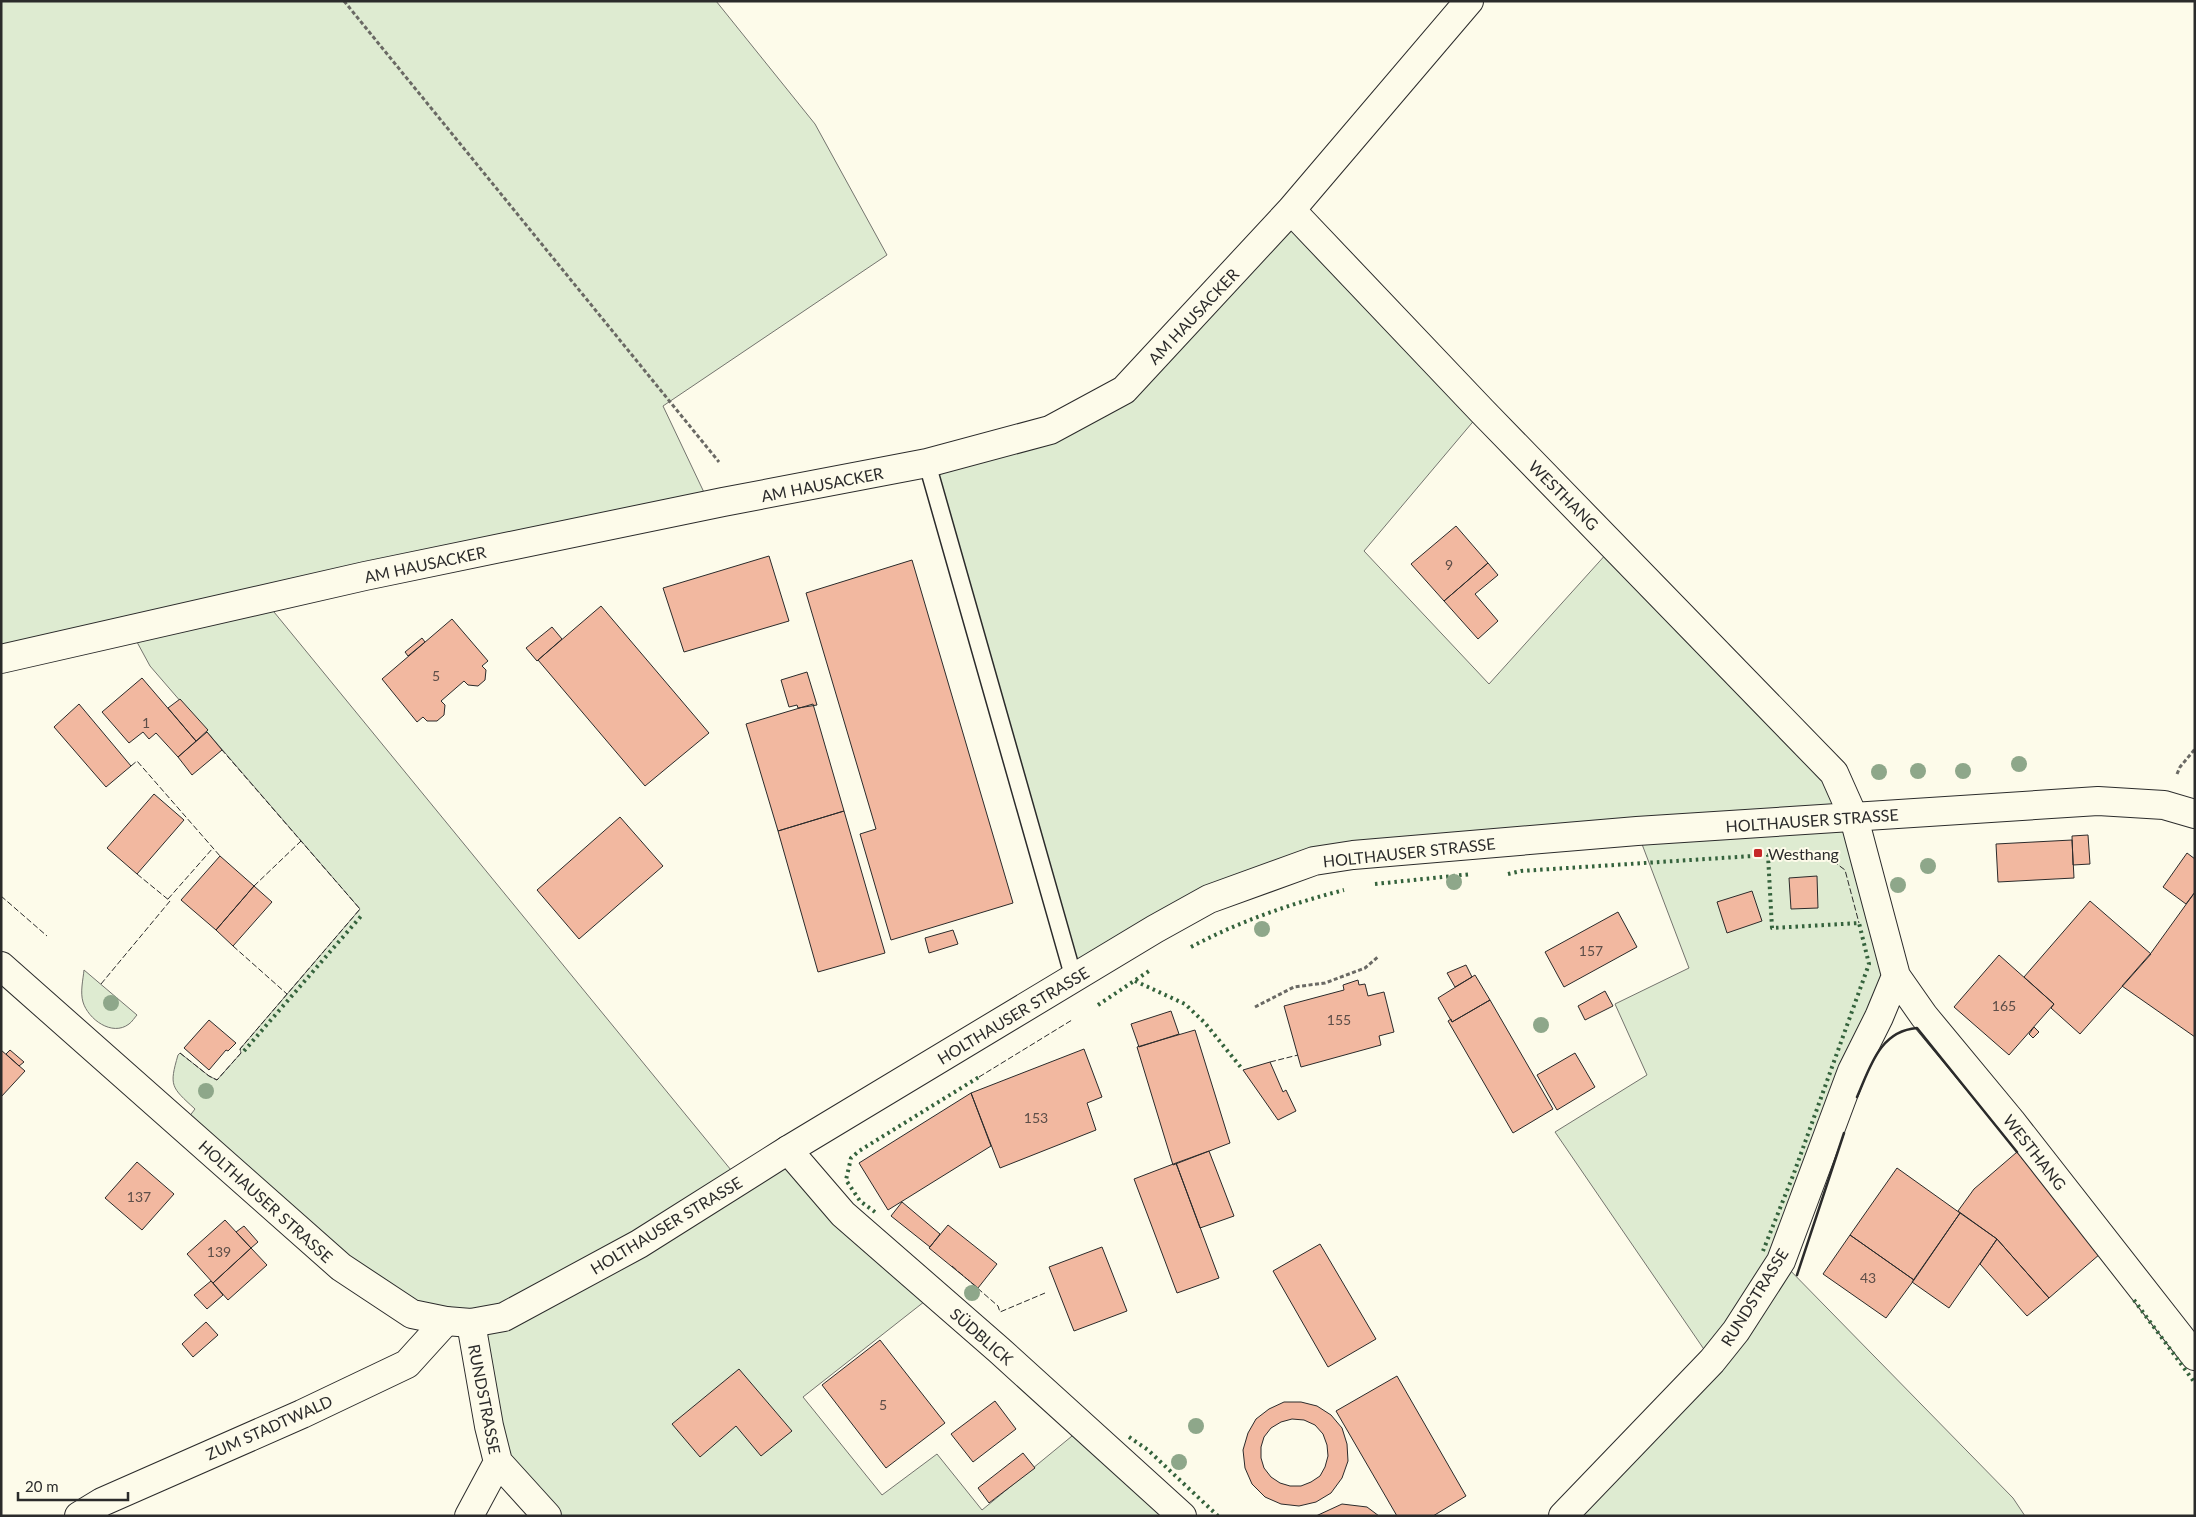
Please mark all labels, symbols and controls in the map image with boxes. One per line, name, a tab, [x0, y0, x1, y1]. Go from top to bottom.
street label: AM HAUSACKER	[1144, 264, 1242, 368]
street label: WESTHANG	[1525, 456, 1603, 534]
street label: AM HAUSACKER	[759, 463, 885, 505]
street label: AM HAUSACKER	[362, 542, 488, 586]
house number: 9	[1445, 556, 1453, 573]
house number: 5	[432, 667, 440, 684]
house number: 1	[142, 714, 150, 731]
street label: HOLTHAUSER STRASSE	[1725, 804, 1899, 836]
street label: HOLTHAUSER STRASSE	[1322, 833, 1496, 871]
place label: Westhang	[1768, 844, 1839, 863]
marker: Westhang	[1752, 847, 1764, 859]
house number: 157	[1579, 942, 1603, 959]
street label: HOLTHAUSER STRASSE	[934, 962, 1092, 1068]
house number: 165	[1992, 997, 2016, 1014]
house number: 155	[1327, 1011, 1351, 1028]
house number: 153	[1024, 1109, 1048, 1126]
street label: WESTHANG	[2000, 1110, 2070, 1194]
street label: HOLTHAUSER STRASSE	[195, 1136, 337, 1266]
street label: HOLTHAUSER STRASSE	[587, 1172, 745, 1278]
house number: 137	[127, 1188, 151, 1205]
house number: 139	[207, 1243, 231, 1260]
street label: RUNDSTRASSE	[1716, 1245, 1792, 1349]
house number: 43	[1860, 1269, 1876, 1286]
street label: SÜDBLICK	[947, 1304, 1018, 1369]
street label: RUNDSTRASSE	[465, 1342, 505, 1456]
street label: ZUM STADTWALD	[203, 1391, 335, 1463]
house number: 5	[879, 1396, 887, 1413]
scale bar	[18, 1470, 128, 1502]
text: 20 m	[25, 1477, 59, 1495]

